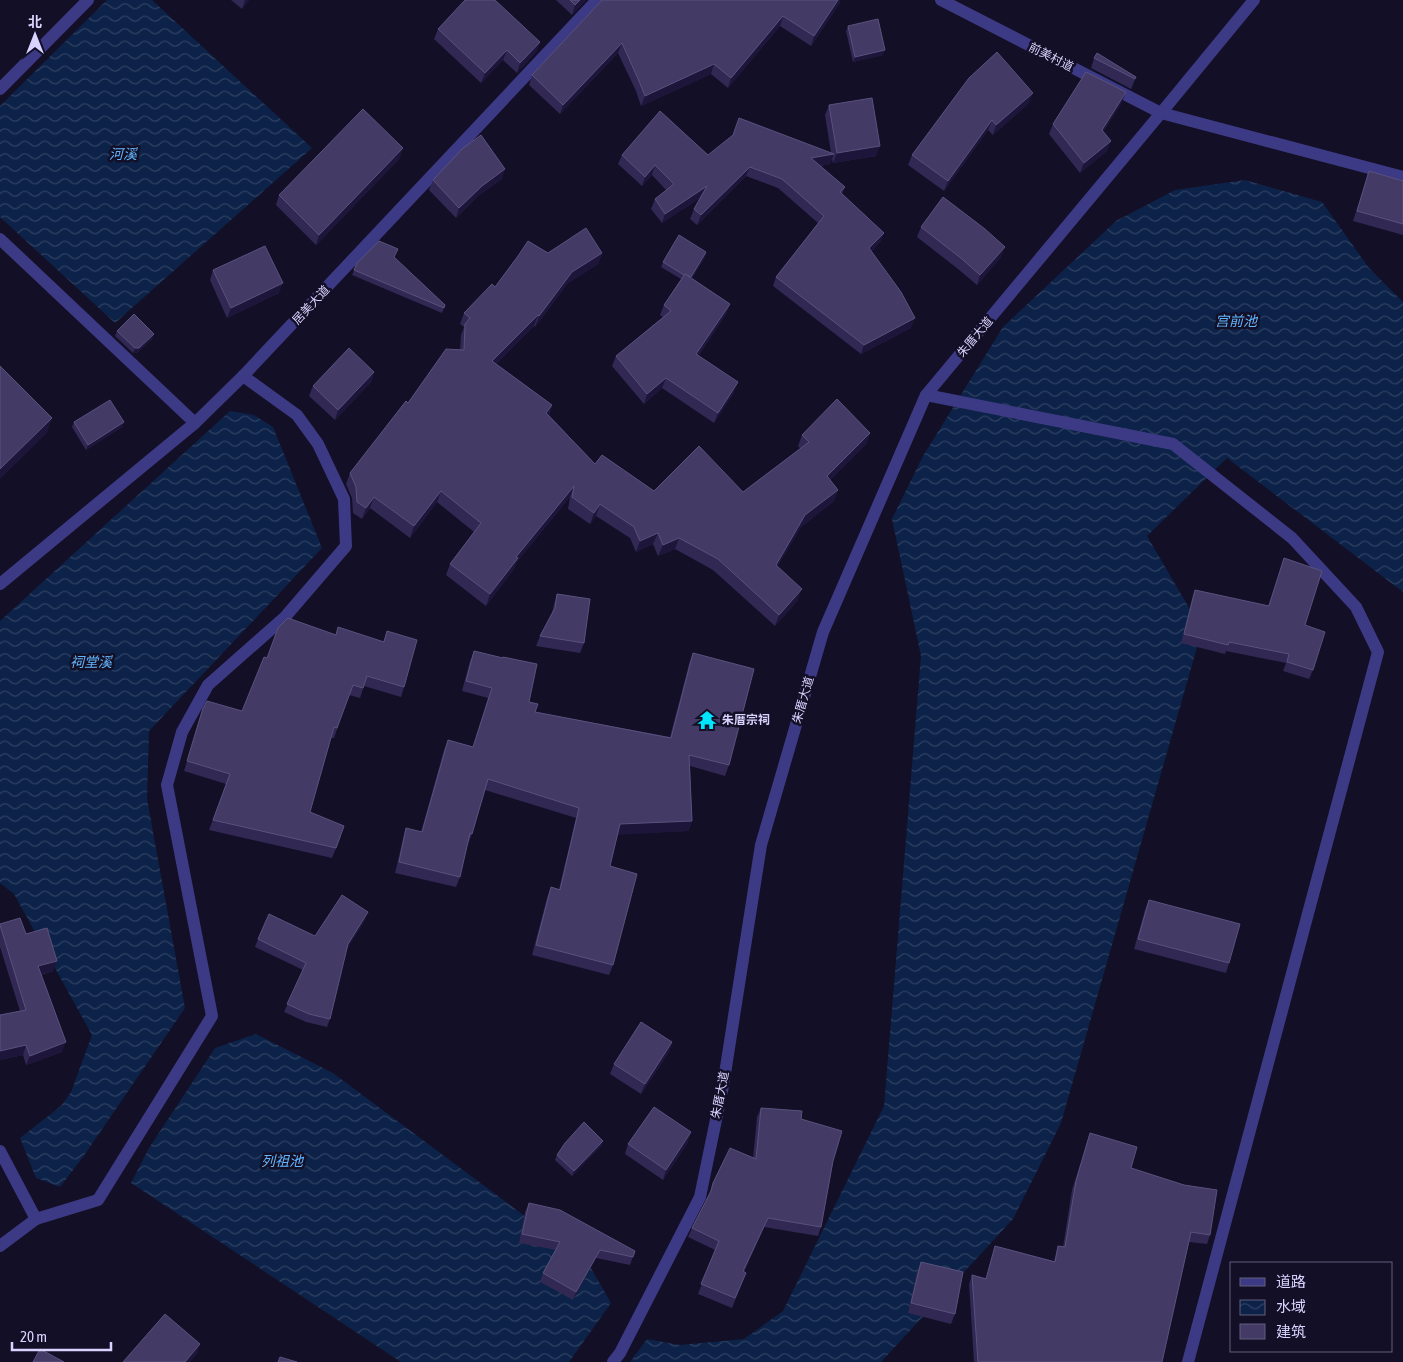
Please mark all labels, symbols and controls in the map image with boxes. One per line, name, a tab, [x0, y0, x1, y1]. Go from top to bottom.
north arrow	[10, 10, 60, 60]
text: 北	[28, 14, 42, 30]
street label: 前美村道	[1026, 40, 1076, 74]
water label: 河溪	[109, 146, 139, 162]
street label: 居美大道	[290, 283, 332, 327]
water label: 宫前池	[1215, 313, 1259, 329]
street label: 朱厝大道	[954, 314, 996, 360]
water label: 祠堂溪	[70, 654, 114, 670]
street label: 朱厝大道	[790, 675, 816, 725]
temple icon: 朱厝宗祠	[696, 709, 718, 731]
place label: 朱厝宗祠	[722, 713, 770, 727]
street label: 朱厝大道	[709, 1070, 731, 1120]
water label: 列祖池	[261, 1153, 305, 1169]
legend	[1230, 1262, 1393, 1352]
text: 道路	[1276, 1273, 1306, 1290]
text: 水域	[1276, 1298, 1306, 1315]
scale bar	[12, 1320, 111, 1352]
text: 建筑	[1276, 1323, 1306, 1340]
text: 20 m	[20, 1328, 47, 1345]

